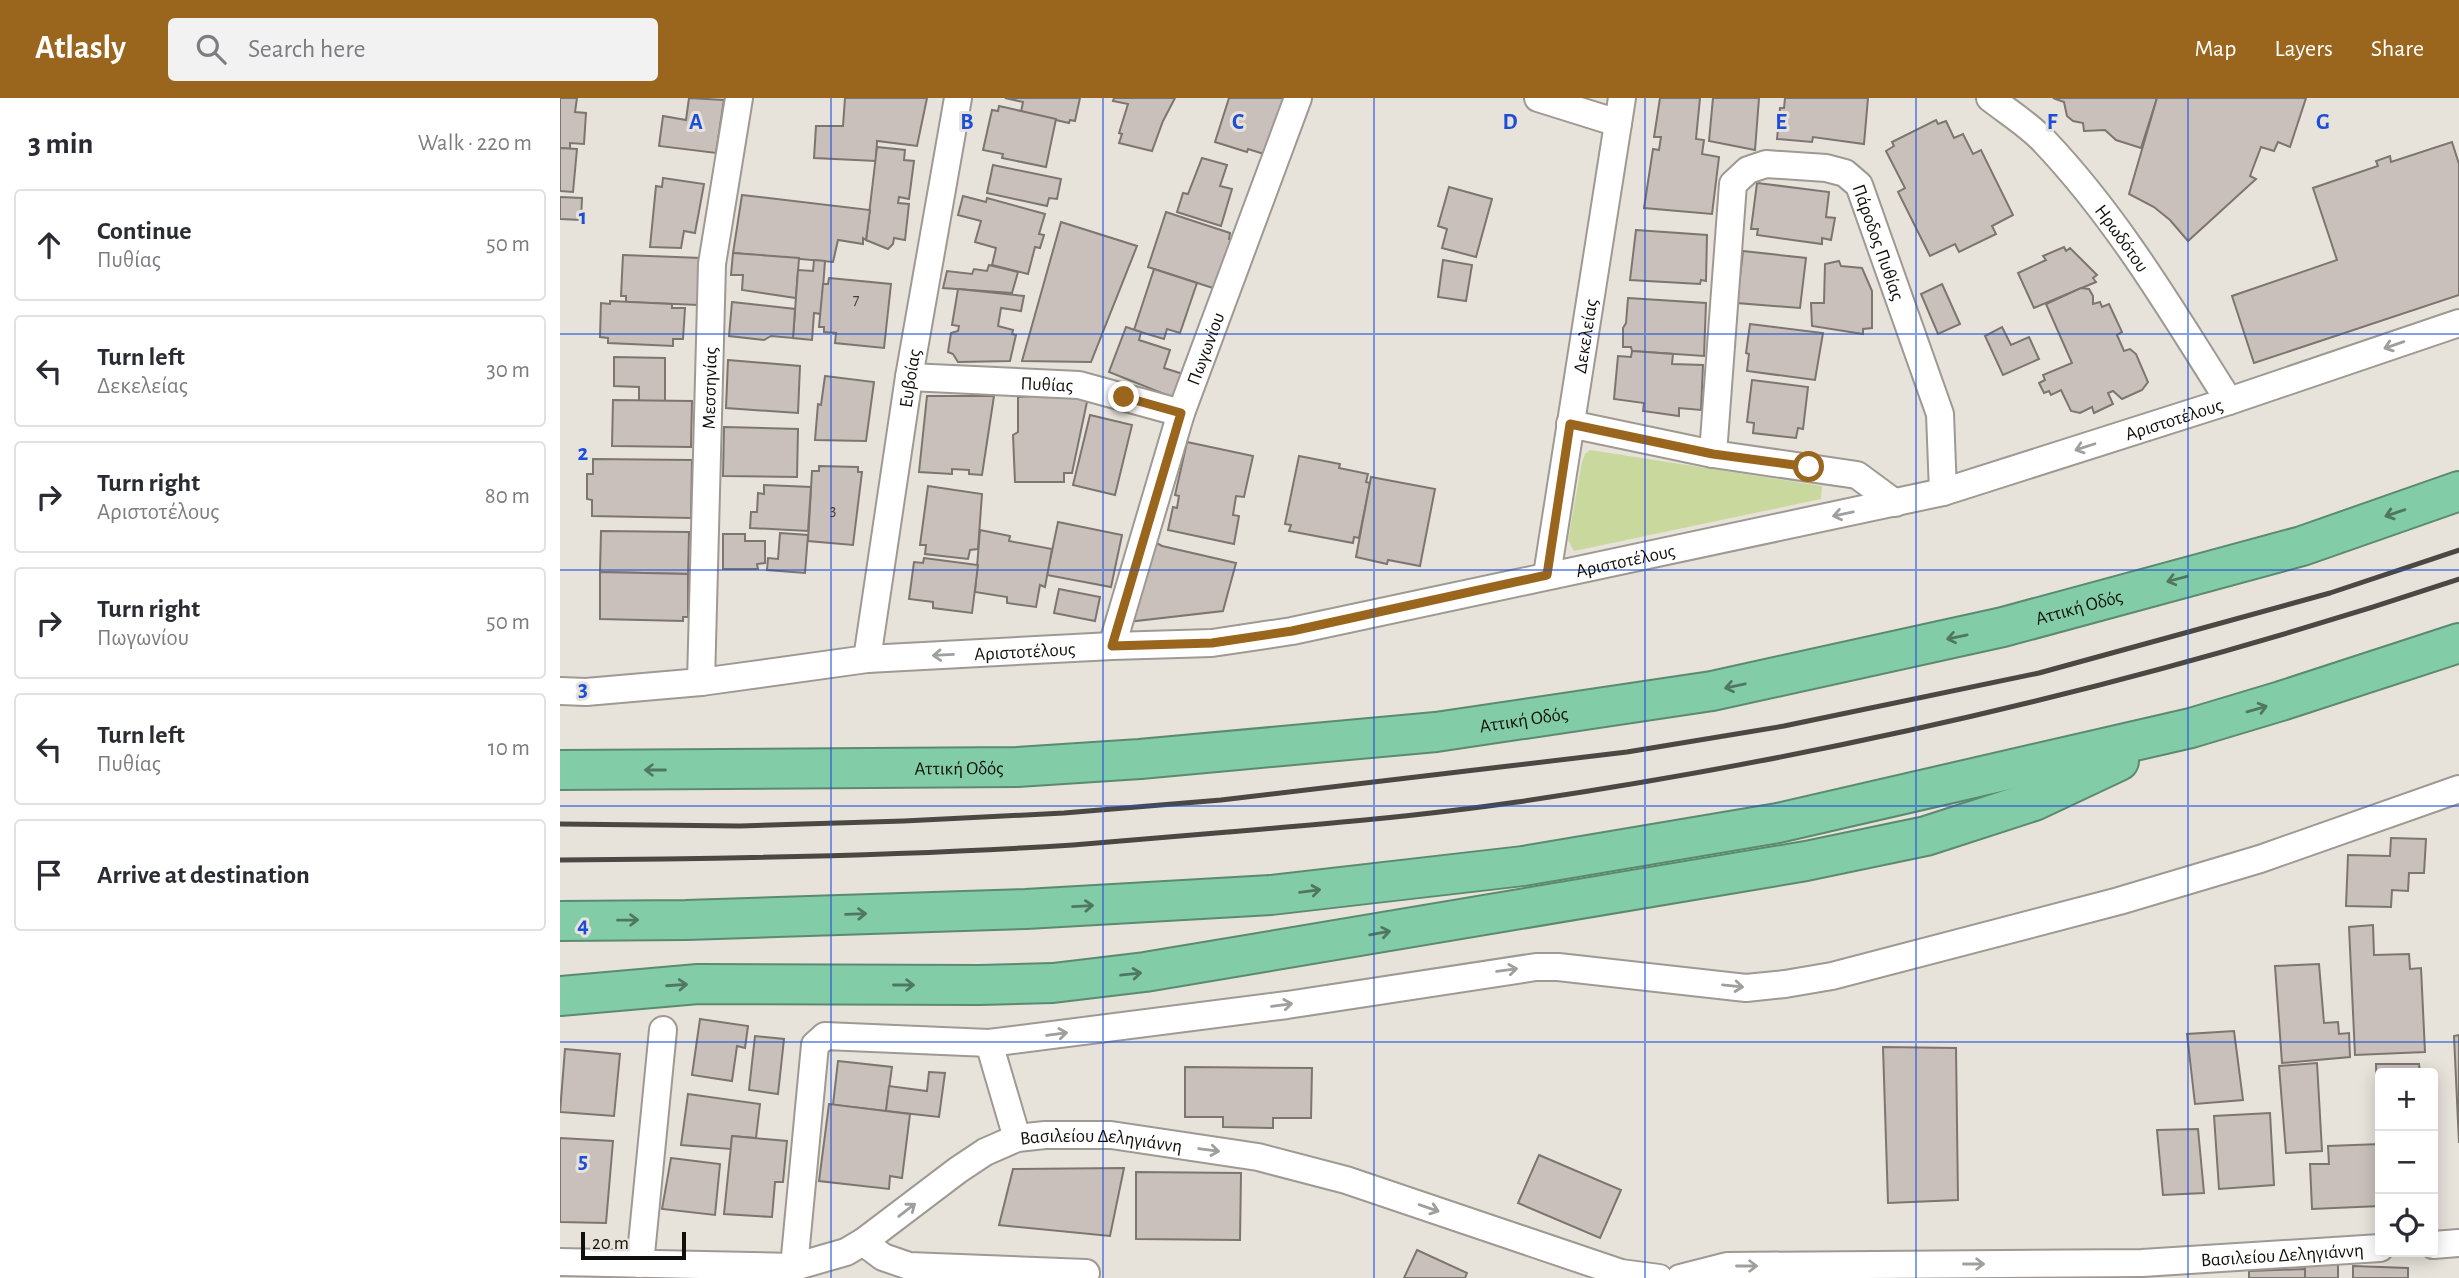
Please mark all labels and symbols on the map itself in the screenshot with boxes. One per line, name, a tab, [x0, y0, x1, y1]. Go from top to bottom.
text: A	[689, 111, 703, 134]
text: B	[960, 111, 974, 134]
text: C	[1232, 111, 1244, 134]
text: D	[1502, 111, 1518, 134]
text: E	[1775, 111, 1787, 134]
text: F	[2047, 111, 2058, 134]
text: G	[2316, 111, 2330, 134]
street label: Πάροδος Πυθίας	[1849, 182, 1907, 303]
street label: Ηρωδότου	[2091, 201, 2152, 276]
text: 1	[579, 206, 587, 229]
house number: 7	[853, 292, 860, 308]
street label: Δεκελείας	[1571, 298, 1601, 375]
street label: Πωγωνίου	[1184, 310, 1229, 388]
one-way arrow	[2384, 340, 2406, 352]
street label: Μεσσηνίας	[700, 347, 721, 430]
street label: Ευβοίας	[897, 348, 925, 409]
street label: Πυθίας	[1020, 374, 1074, 396]
route end	[1108, 381, 1139, 412]
street label: Αριστοτέλους	[2123, 396, 2225, 444]
text: 2	[578, 442, 589, 465]
one-way arrow	[2075, 442, 2097, 454]
route start	[1793, 451, 1824, 482]
house number: 3	[830, 502, 836, 518]
one-way arrow	[1832, 507, 1855, 521]
one-way arrow	[2384, 508, 2406, 520]
street label: Αριστοτέλους	[1574, 541, 1677, 581]
one-way arrow	[2166, 574, 2188, 587]
street label: Αττική Οδός	[2034, 587, 2125, 629]
one-way arrow	[1946, 631, 1969, 644]
street label: Αριστοτέλους	[974, 640, 1076, 664]
one-way arrow	[932, 649, 954, 662]
text: 3	[578, 678, 588, 701]
one-way arrow	[1724, 680, 1747, 693]
one-way arrow	[2245, 701, 2267, 714]
street label: Αττική Οδός	[1478, 705, 1569, 736]
street label: Αττική Οδός	[914, 759, 1004, 779]
one-way arrow	[644, 763, 667, 777]
one-way arrow	[1298, 884, 1321, 897]
one-way arrow	[1071, 899, 1094, 912]
one-way arrow	[844, 908, 867, 921]
one-way arrow	[616, 913, 639, 927]
text: 4	[577, 914, 589, 937]
one-way arrow	[1368, 926, 1391, 939]
one-way arrow	[1495, 963, 1518, 976]
one-way arrow	[1119, 967, 1142, 980]
one-way arrow	[892, 978, 915, 992]
one-way arrow	[665, 979, 688, 992]
one-way arrow	[1722, 980, 1744, 993]
one-way arrow	[1271, 999, 1293, 1012]
one-way arrow	[1045, 1027, 1068, 1040]
street label: Βασιλείου Δεληγιάννη	[1019, 1127, 1183, 1157]
one-way arrow	[1197, 1144, 1220, 1157]
text: 5	[578, 1150, 588, 1173]
one-way arrow	[897, 1203, 916, 1218]
one-way arrow	[1417, 1203, 1439, 1215]
scale bar	[581, 1229, 686, 1261]
street label: Βασιλείου Δεληγιάννη	[2200, 1241, 2364, 1270]
one-way arrow	[1963, 1257, 1986, 1271]
one-way arrow	[1735, 1259, 1758, 1272]

